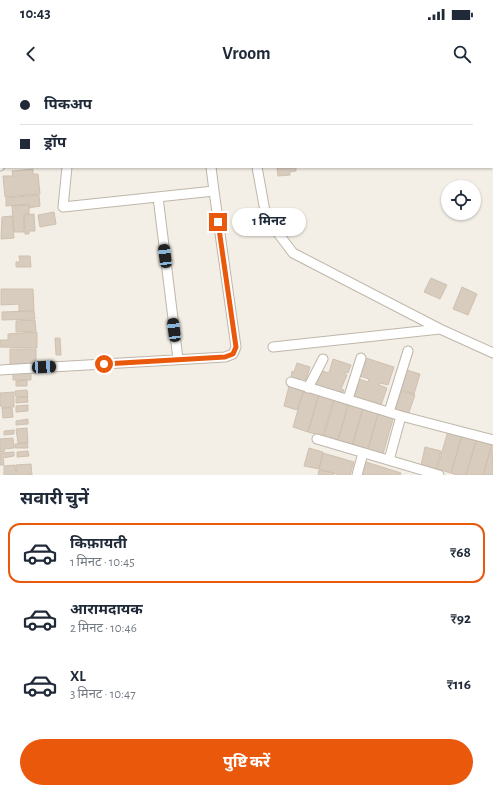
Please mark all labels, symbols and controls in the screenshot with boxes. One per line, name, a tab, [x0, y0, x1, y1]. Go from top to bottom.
text: 10:43	[20, 6, 51, 21]
icon: back	[20, 43, 42, 65]
icon: search	[451, 43, 473, 65]
text: Vroom	[222, 45, 271, 63]
text: पिकअप	[44, 97, 92, 112]
text: ड्रॉप	[44, 135, 66, 150]
map controls	[441, 180, 481, 220]
button: locate	[441, 180, 481, 220]
callout: 1 मिनट	[232, 208, 306, 236]
route end	[209, 213, 227, 231]
text: 1 मिनट	[252, 215, 286, 228]
car	[158, 243, 172, 269]
car	[167, 317, 181, 343]
route start	[95, 355, 113, 373]
car	[32, 360, 56, 374]
text: सवारी चुनें	[20, 490, 89, 508]
icon: car	[22, 535, 58, 571]
text: किफ़ायती	[70, 536, 127, 551]
text: ₹68	[450, 545, 471, 560]
text: 1 मिनट · 10:45	[70, 556, 135, 569]
icon: car	[22, 601, 58, 637]
text: आरामदायक	[70, 602, 143, 617]
text: ₹92	[450, 611, 471, 626]
text: 2 मिनट · 10:46	[70, 622, 137, 635]
icon: car	[22, 667, 58, 703]
text: XL	[70, 669, 86, 684]
text: ₹116	[447, 677, 471, 692]
text: 3 मिनट · 10:47	[70, 688, 136, 701]
button: पुष्टि करें	[20, 739, 473, 785]

